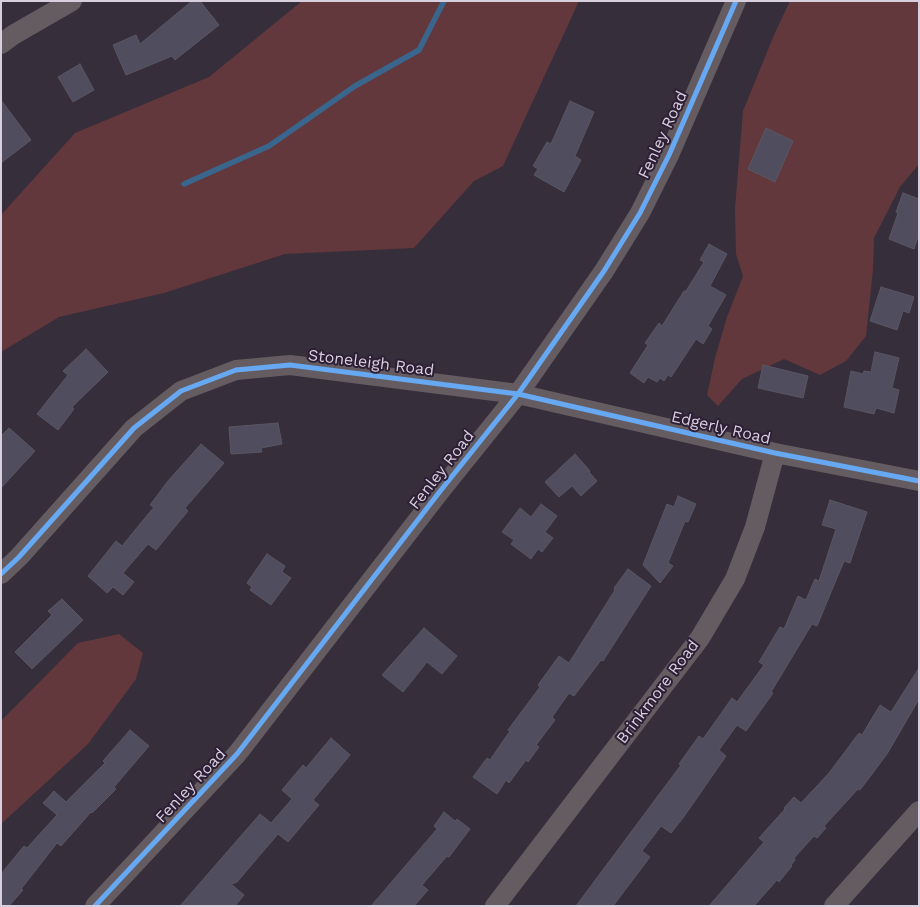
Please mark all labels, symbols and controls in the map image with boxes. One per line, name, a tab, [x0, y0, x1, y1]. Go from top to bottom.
street label: Fenley Road	[634, 88, 692, 182]
street label: Stoneleigh Road	[307, 346, 435, 380]
street label: Edgerly Road	[669, 407, 773, 449]
street label: Fenley Road	[405, 427, 479, 513]
street label: Brinkmore Road	[613, 636, 703, 748]
street label: Fenley Road	[152, 745, 230, 827]

